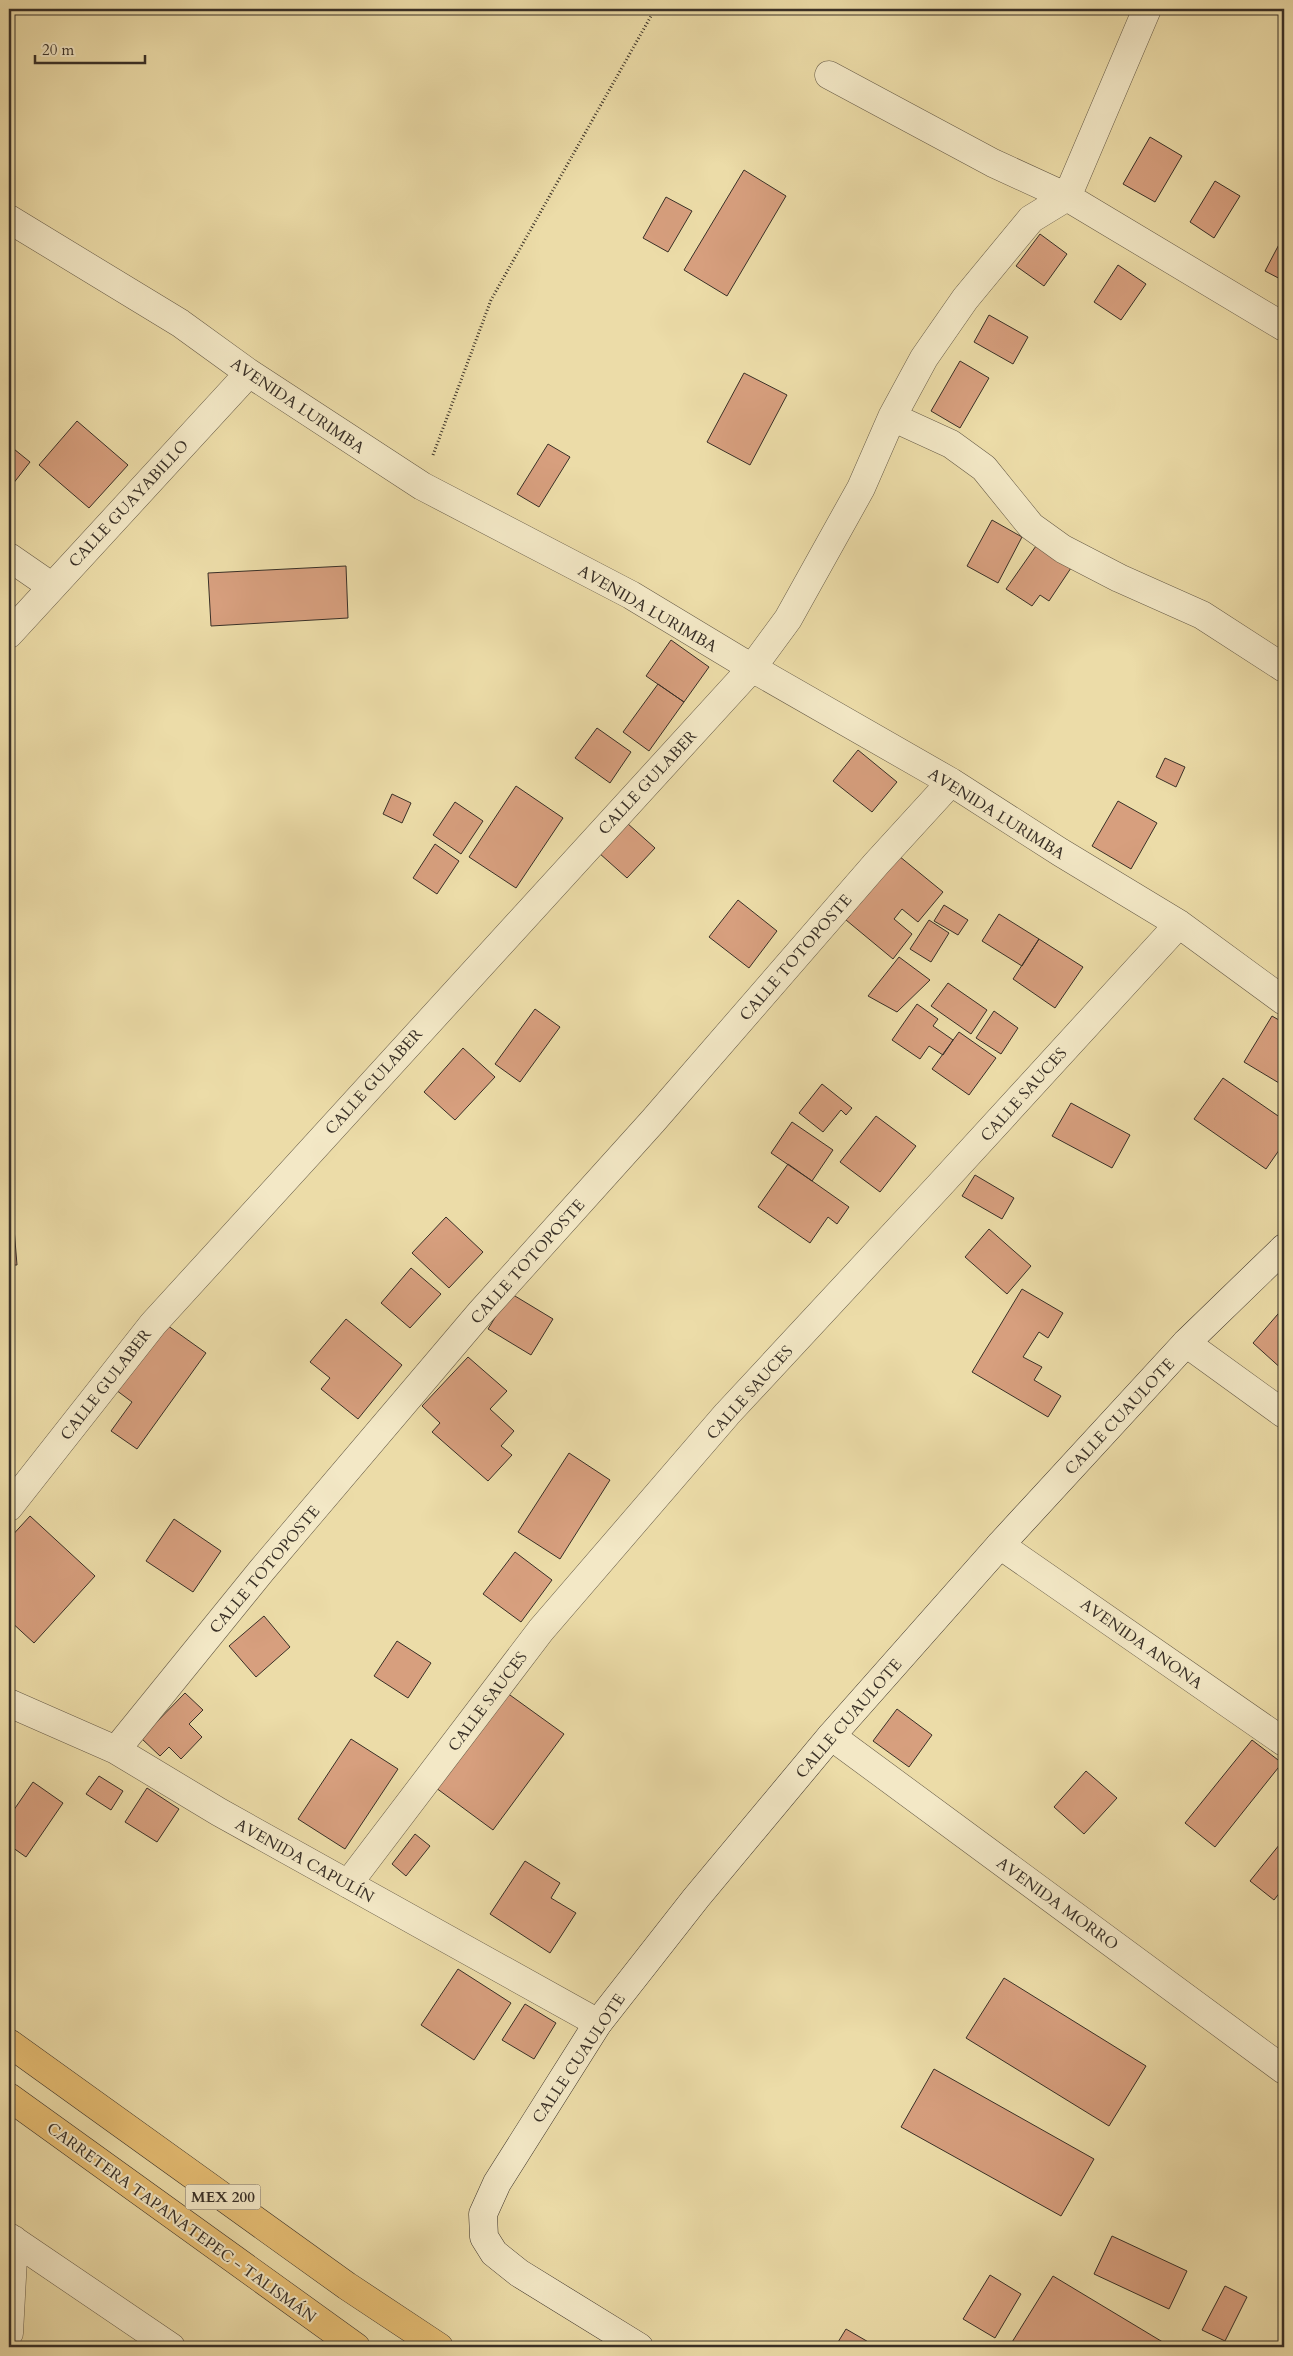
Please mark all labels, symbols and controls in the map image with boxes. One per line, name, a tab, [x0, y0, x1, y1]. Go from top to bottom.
scale bar	[35, 32, 145, 64]
text: 20 m	[42, 40, 74, 60]
street label: AVENIDA LURIMBA	[226, 353, 369, 459]
street label: CALLE GUAYABILLO	[64, 435, 194, 572]
street label: AVENIDA LURIMBA	[574, 560, 722, 658]
street label: CALLE GULABER	[593, 726, 702, 840]
street label: AVENIDA LURIMBA	[924, 763, 1070, 865]
street label: CALLE TOTOPOSTE	[735, 890, 857, 1026]
street label: CALLE GULABER	[320, 1024, 427, 1139]
street label: CALLE SAUCES	[976, 1043, 1072, 1147]
street label: CALLE TOTOPOSTE	[466, 1194, 590, 1329]
street label: CALLE GULABER	[55, 1324, 156, 1445]
street label: CALLE SAUCES	[702, 1341, 798, 1445]
street label: CALLE CUAULOTE	[1060, 1354, 1180, 1480]
street label: CALLE TOTOPOSTE	[205, 1501, 325, 1638]
street label: AVENIDA ANONA	[1076, 1593, 1208, 1695]
street label: CALLE SAUCES	[443, 1647, 533, 1756]
street label: CALLE CUAULOTE	[791, 1654, 907, 1783]
street label: AVENIDA CAPULÍN	[231, 1814, 378, 1908]
street label: AVENIDA MORRO	[992, 1852, 1123, 1956]
street label: CALLE CUAULOTE	[527, 1989, 631, 2128]
street label: CARRETERA TAPANATEPEC - TALISMÁN	[42, 2117, 321, 2328]
road number: MEX 200	[186, 2184, 260, 2210]

